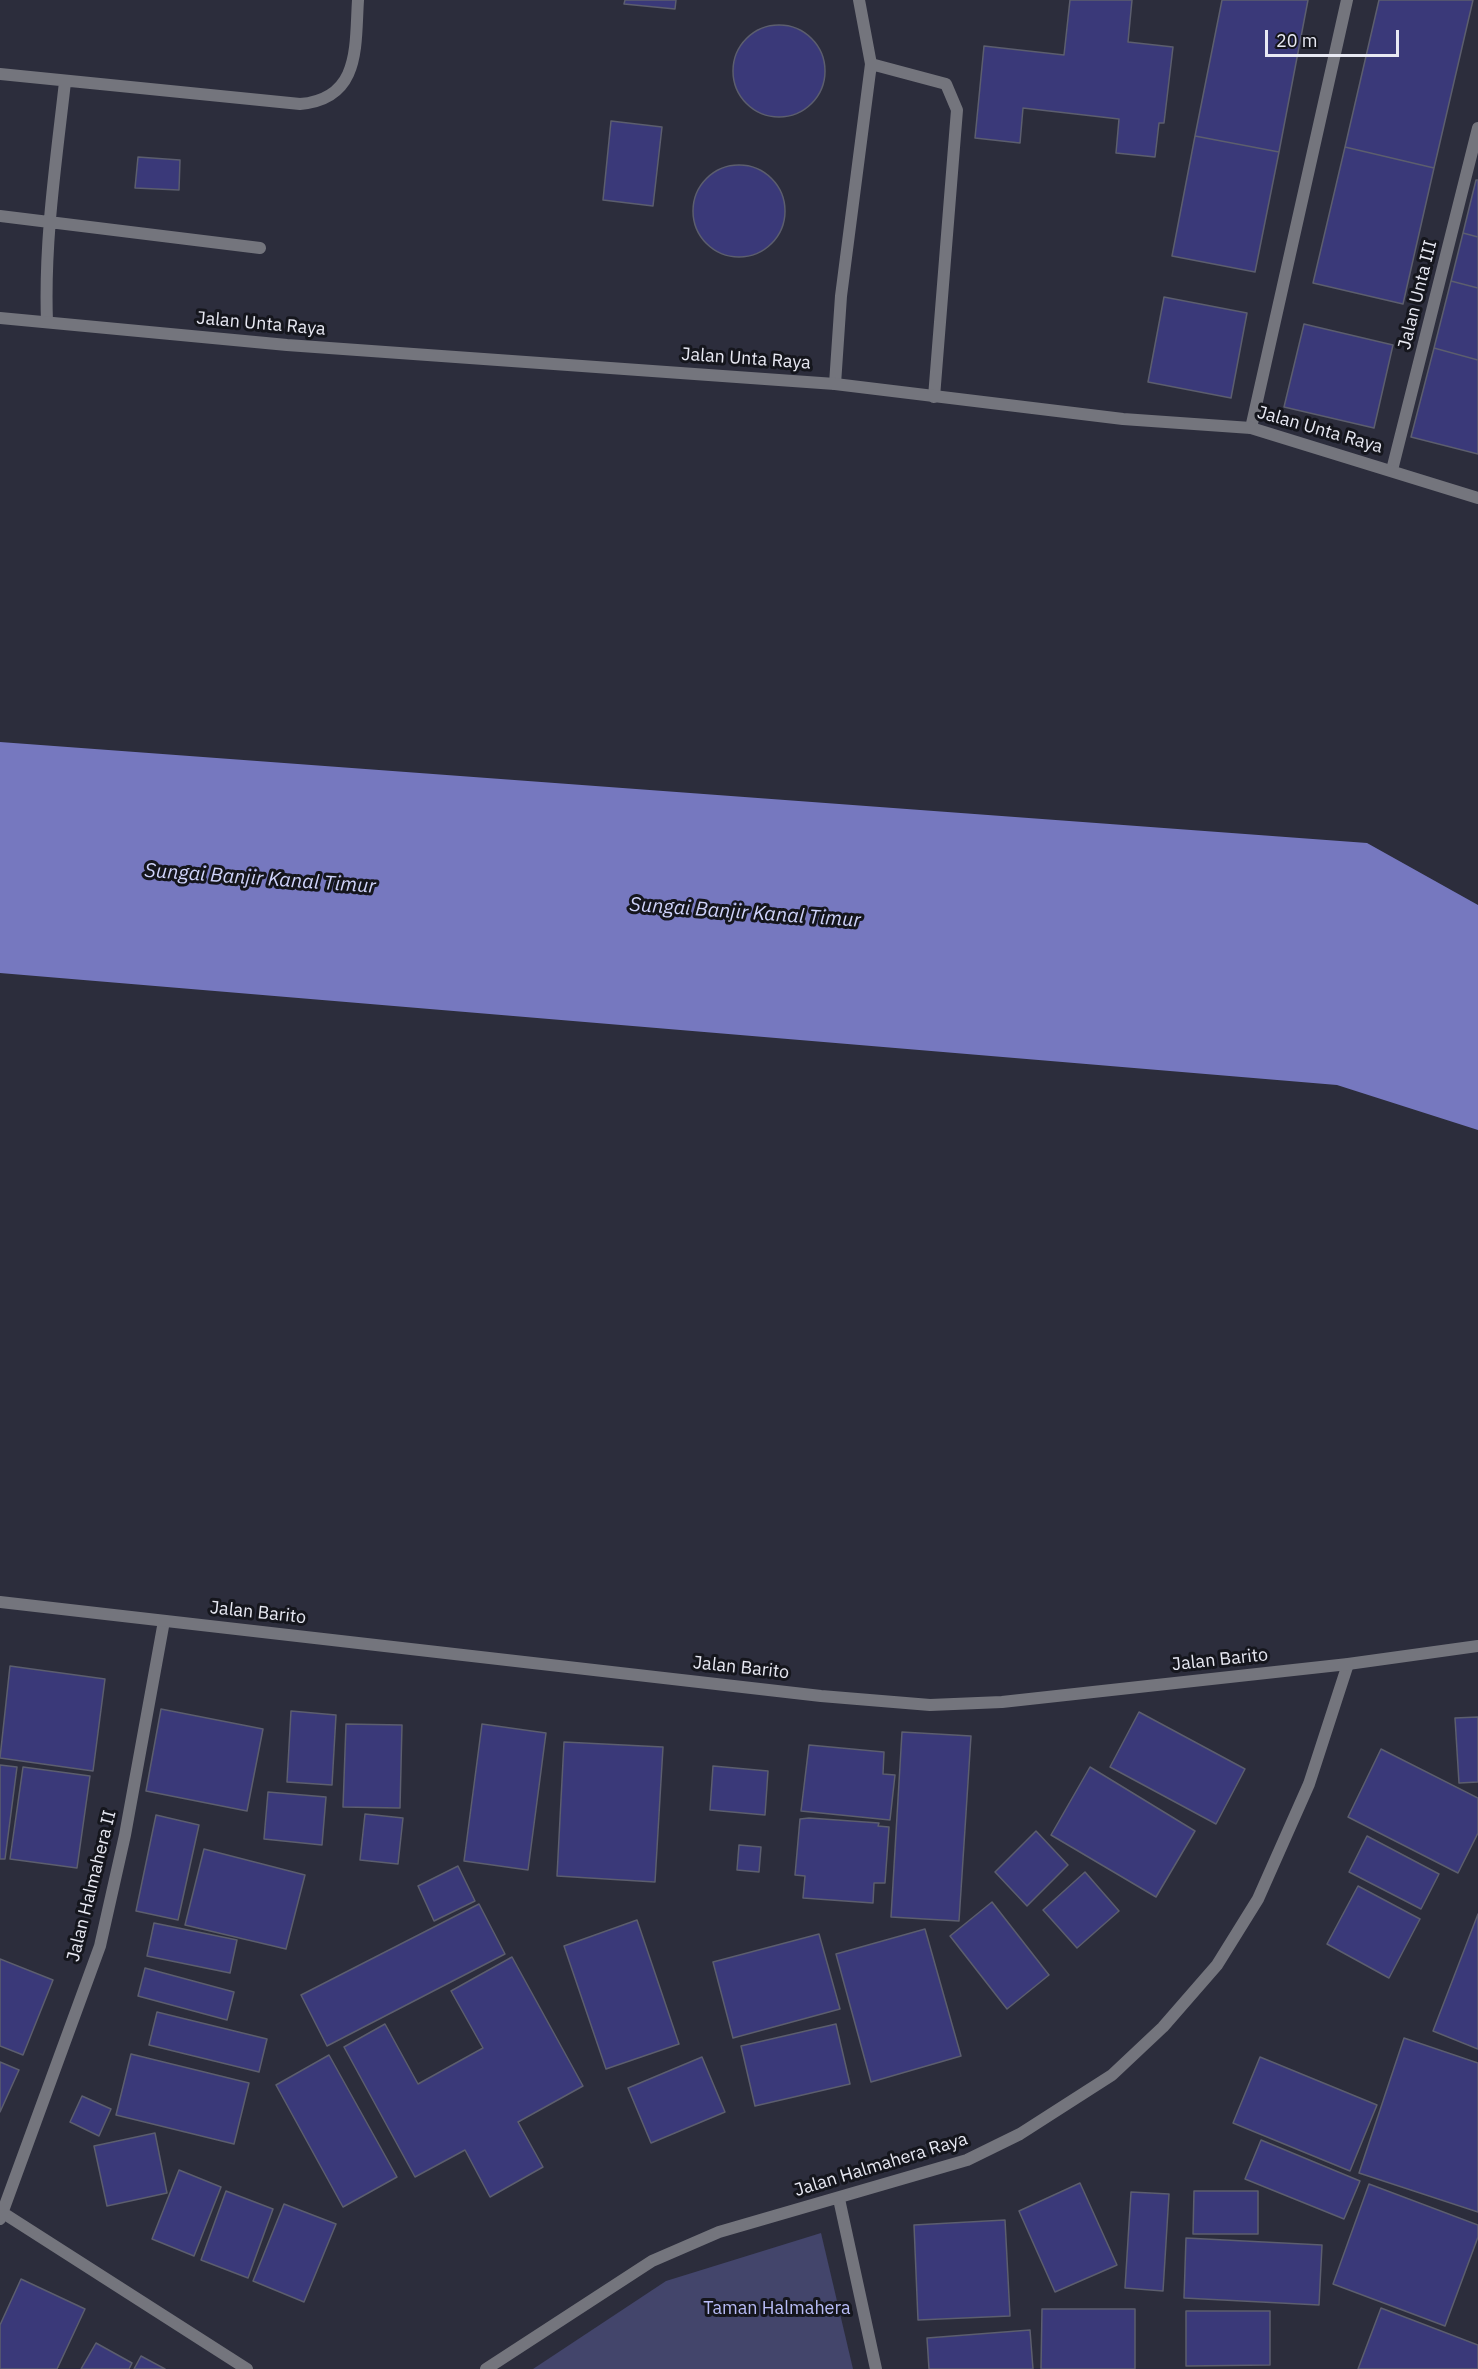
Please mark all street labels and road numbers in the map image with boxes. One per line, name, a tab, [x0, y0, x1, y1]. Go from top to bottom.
street label: Jalan Unta III	[1394, 238, 1442, 352]
street label: Jalan Unta Raya	[196, 308, 326, 340]
street label: Jalan Unta Raya	[681, 344, 811, 374]
street label: Jalan Unta Raya	[1255, 402, 1385, 458]
street label: Jalan Barito	[209, 1597, 307, 1629]
street label: Jalan Barito	[1171, 1644, 1269, 1676]
street label: Jalan Barito	[692, 1652, 790, 1684]
street label: Jalan Halmahera II	[63, 1808, 121, 1964]
street label: Jalan Halmahera Raya	[792, 2128, 970, 2202]

